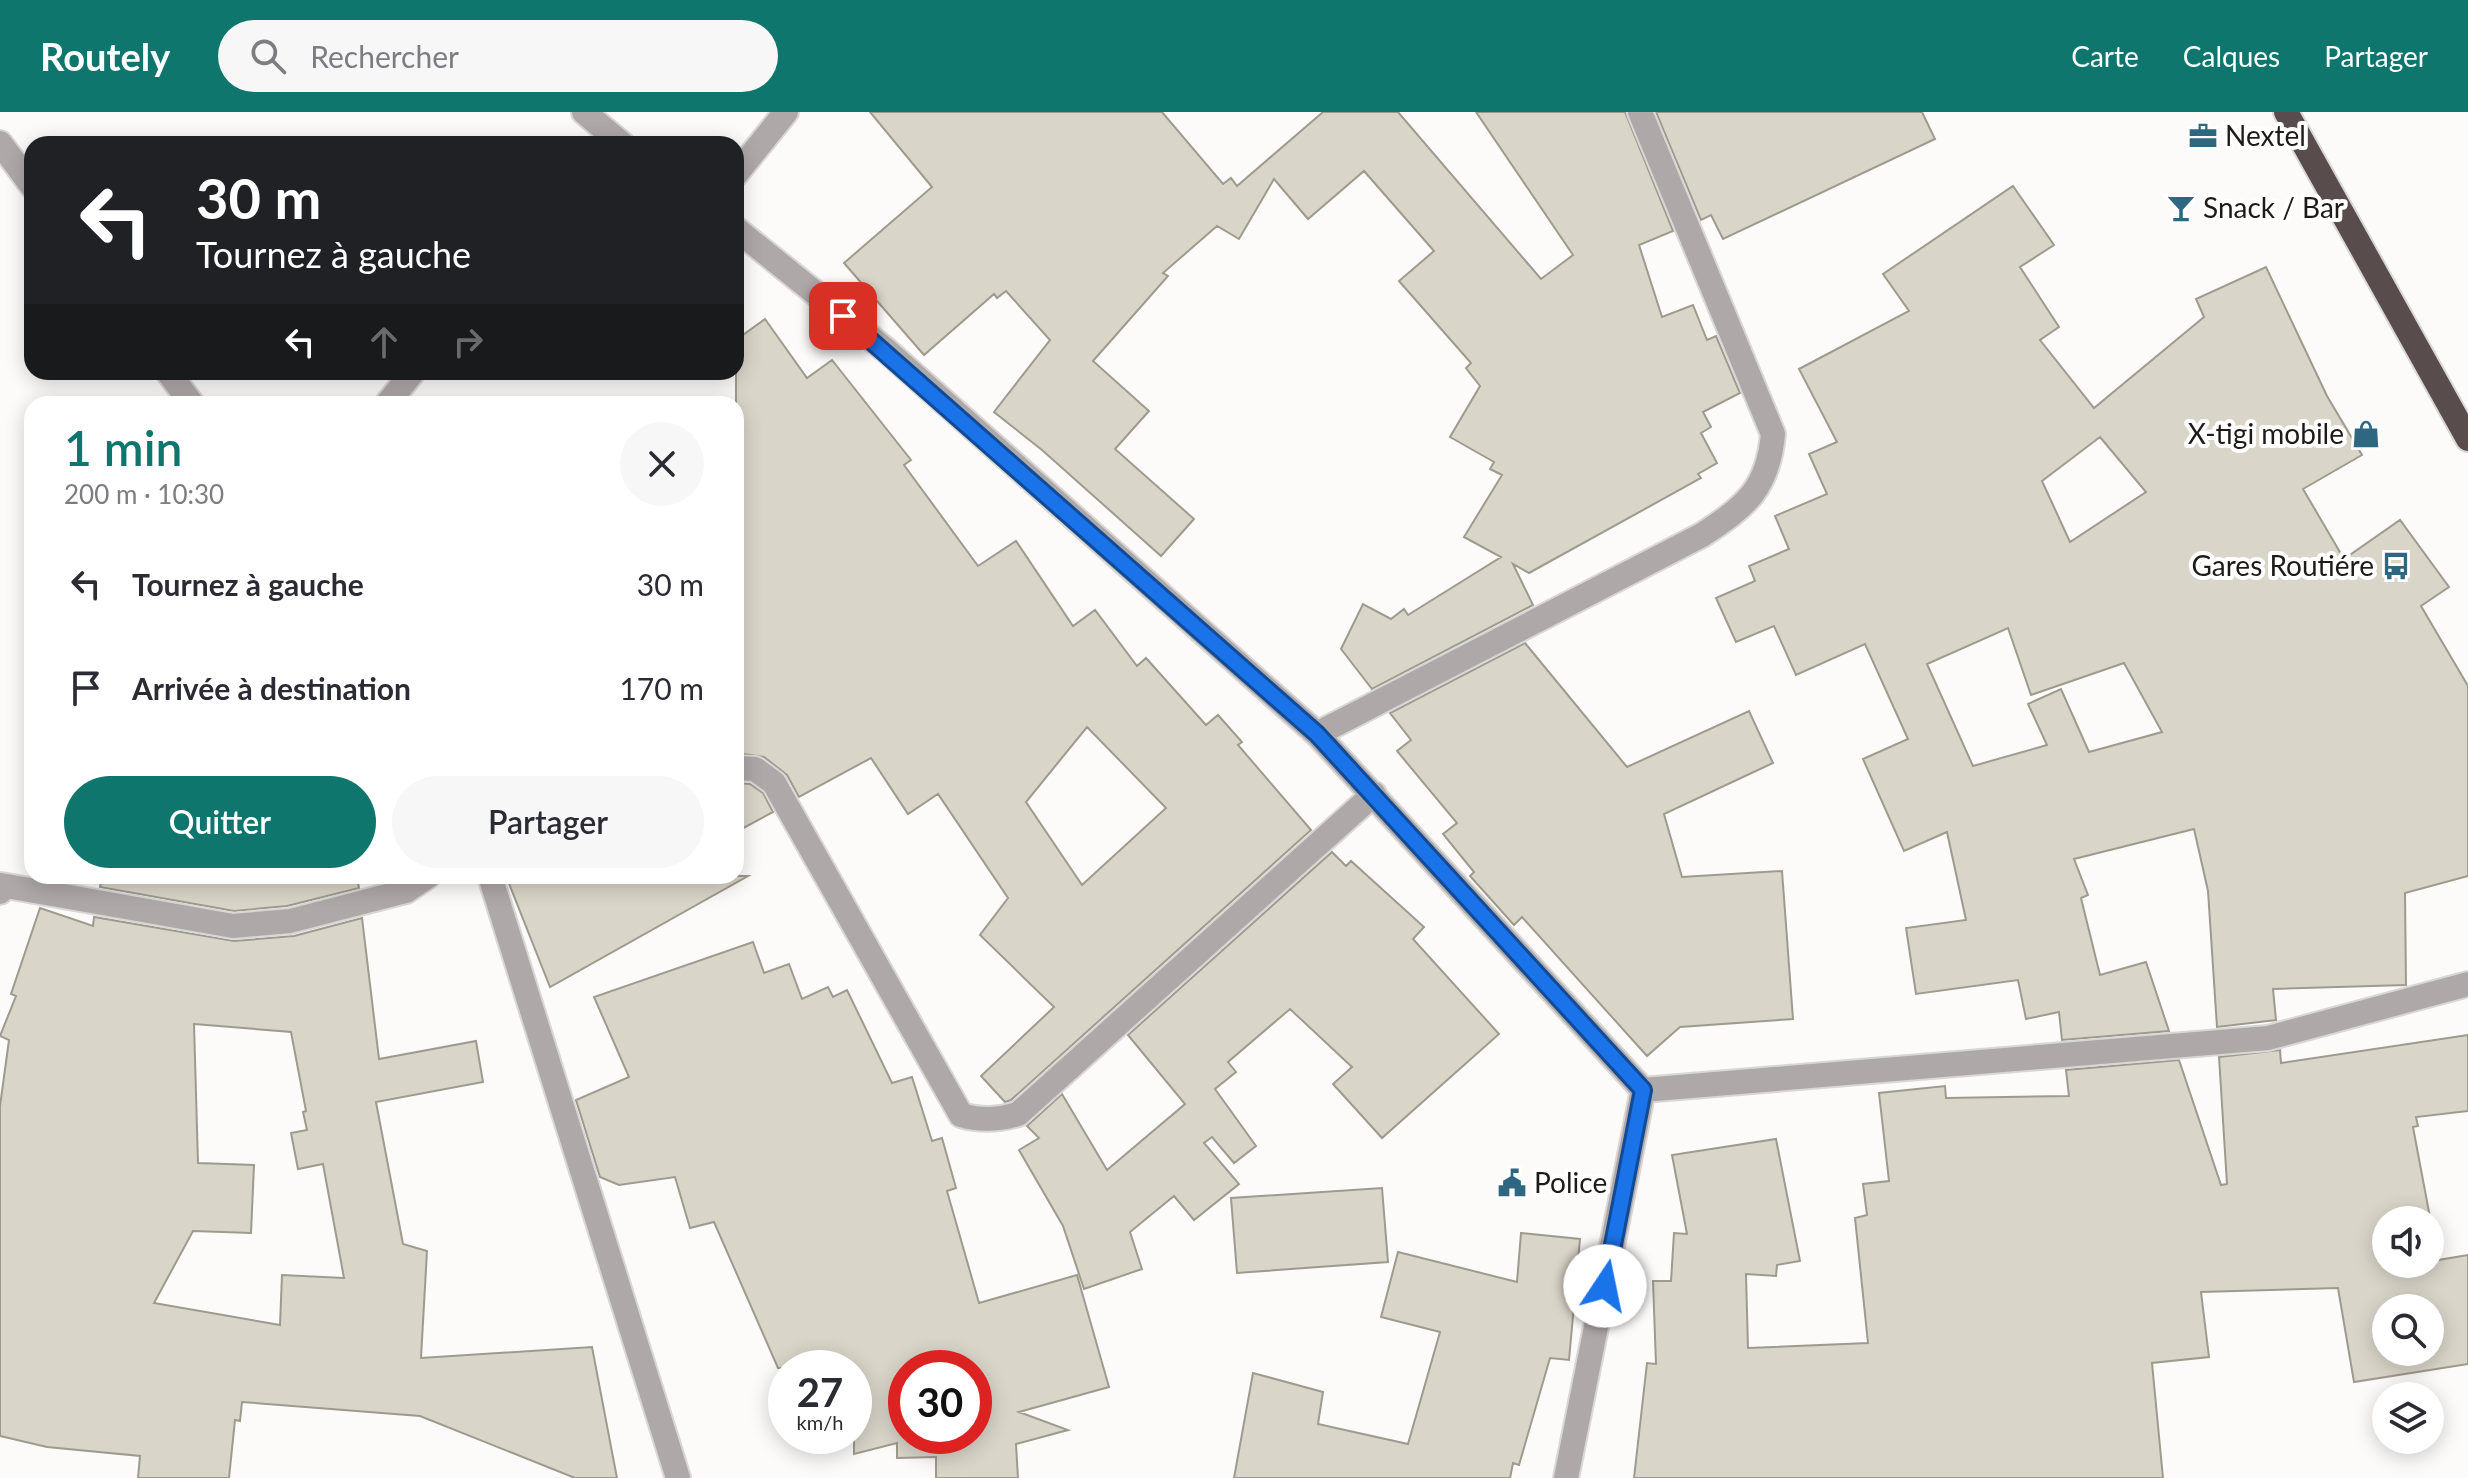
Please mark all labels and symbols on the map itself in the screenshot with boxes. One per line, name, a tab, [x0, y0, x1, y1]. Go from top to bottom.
place label: Nextel	[2225, 118, 2306, 152]
office icon: Nextel	[2188, 121, 2218, 151]
place label: Snack / Bar	[2203, 190, 2344, 224]
bar icon: Snack / Bar	[2166, 193, 2196, 223]
pin	[809, 282, 877, 350]
place label: X-tigi mobile	[2188, 416, 2344, 450]
shop icon: X-tigi mobile	[2351, 419, 2381, 449]
place label: Gares Routiére	[2191, 548, 2374, 582]
bus stop icon: Gares Routiére	[2381, 551, 2411, 581]
place label: Police	[1534, 1165, 1607, 1199]
public building icon: Police	[1497, 1168, 1527, 1198]
position arrow	[1563, 1244, 1647, 1328]
speed limit sign: 30	[888, 1350, 992, 1454]

